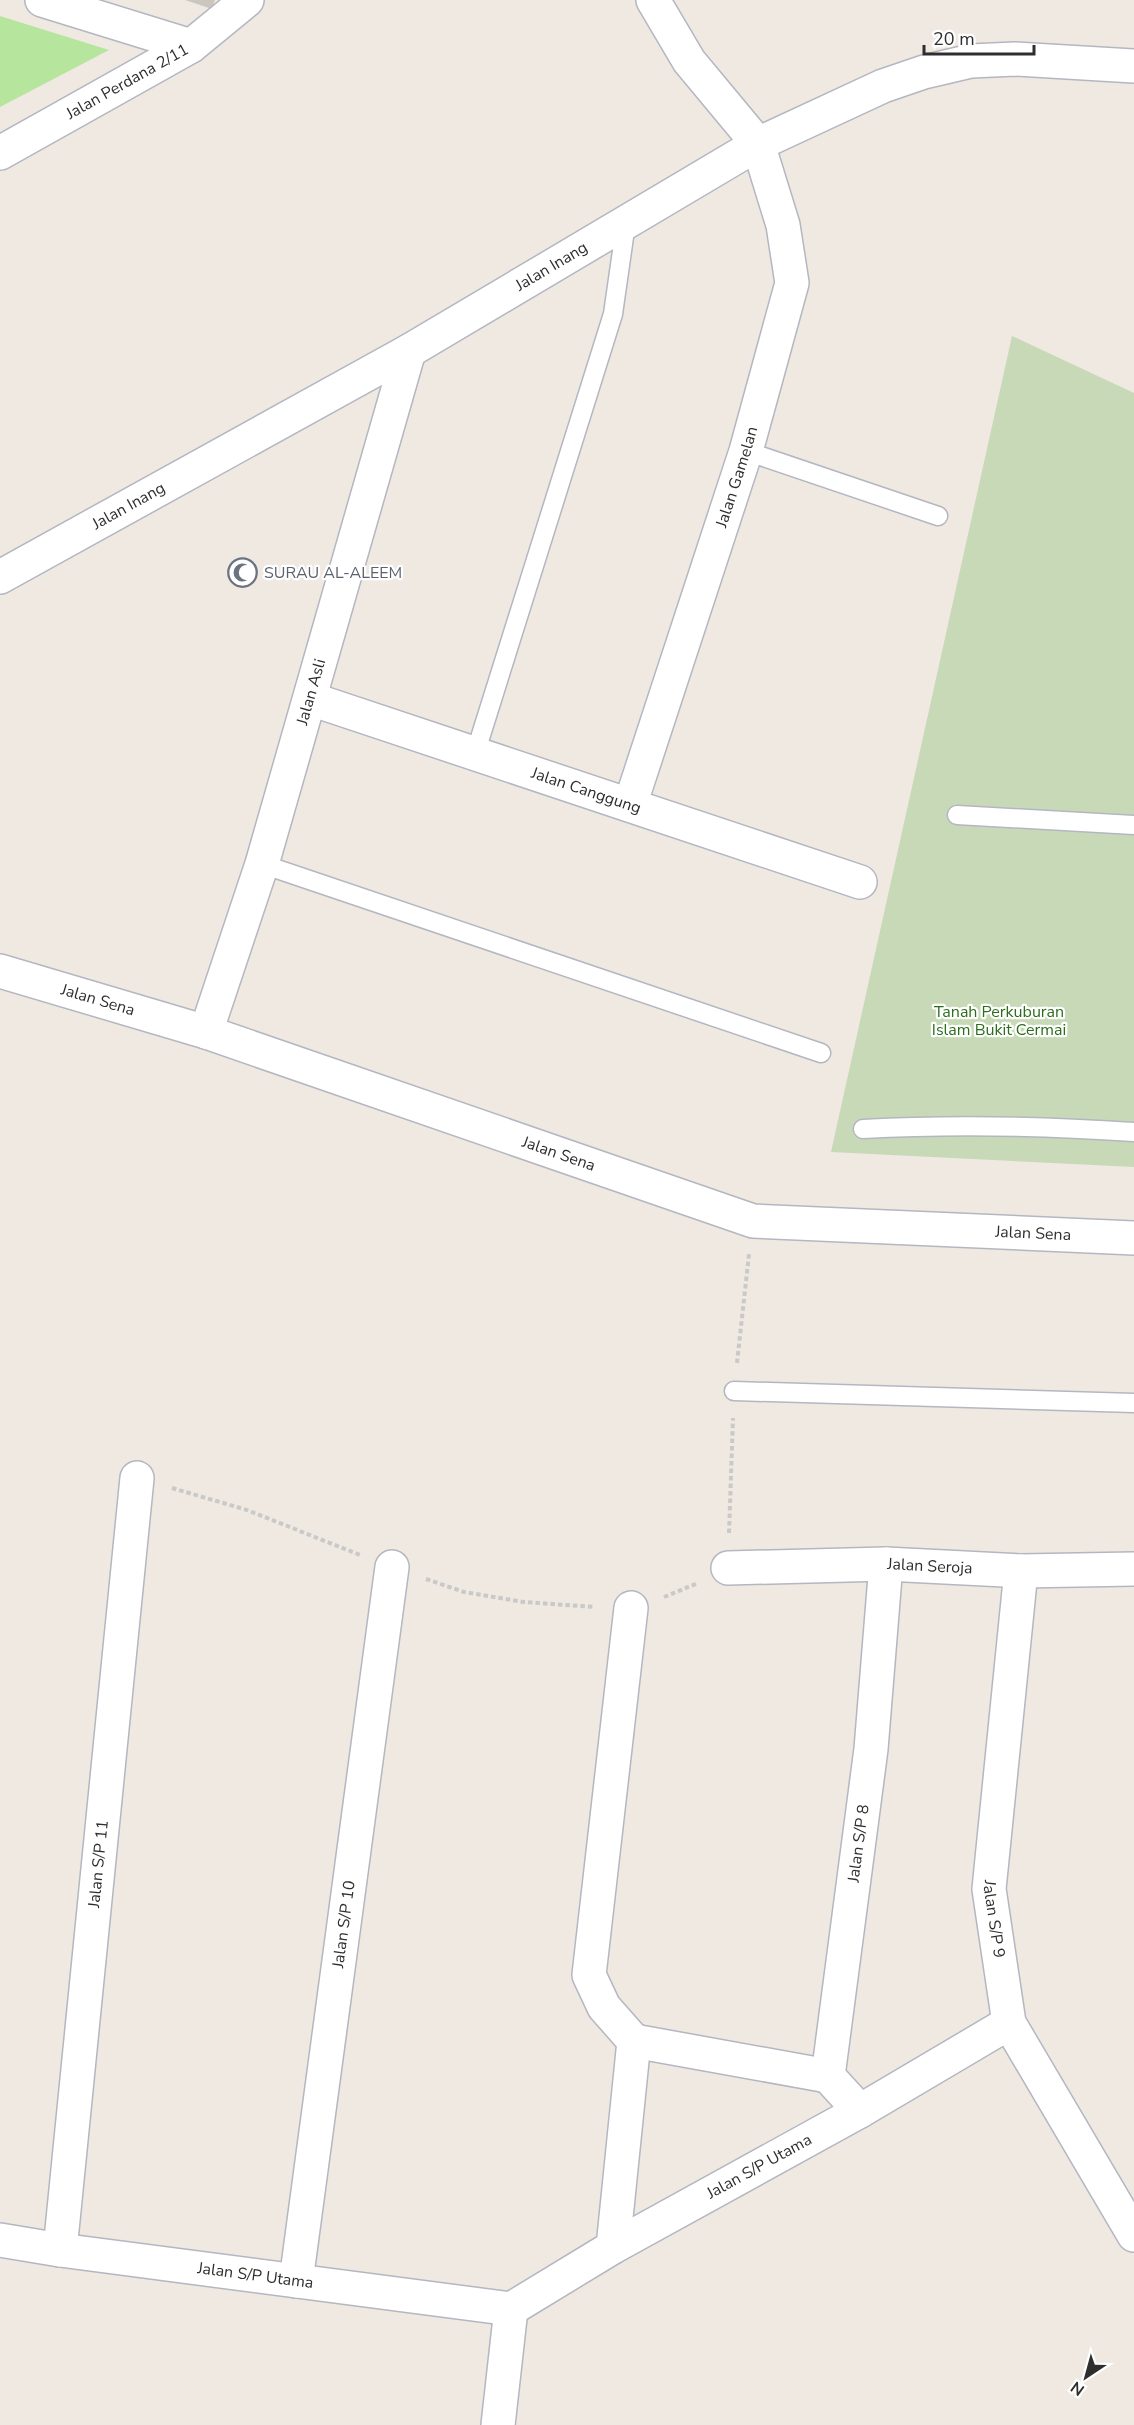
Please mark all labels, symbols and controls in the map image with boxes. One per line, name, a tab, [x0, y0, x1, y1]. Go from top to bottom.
scale bar	[924, 18, 1034, 56]
text: 20 m	[933, 27, 975, 51]
street label: Jalan Perdana 2/11	[61, 39, 192, 125]
street label: Jalan Inang	[511, 237, 592, 297]
street label: Jalan Gamelan	[710, 424, 763, 531]
street label: Jalan Inang	[87, 477, 169, 535]
mosque icon: SURAU AL-ALEEM	[227, 557, 259, 589]
place label: SURAU AL-ALEEM	[264, 562, 402, 584]
street label: Jalan Asli	[291, 656, 331, 729]
street label: Jalan Canggung	[527, 762, 644, 819]
street label: Jalan Sena	[57, 978, 137, 1021]
park label: Tanah Perkuburan Islam Bukit Cermai	[932, 1001, 1066, 1041]
street label: Jalan Sena	[518, 1131, 598, 1177]
street label: Jalan Sena	[994, 1221, 1072, 1246]
street label: Jalan Seroja	[886, 1553, 973, 1579]
street label: Jalan S/P 8	[842, 1803, 875, 1885]
street label: Jalan S/P 11	[83, 1819, 114, 1910]
street label: Jalan S/P 9	[978, 1878, 1010, 1959]
street label: Jalan S/P 10	[327, 1879, 361, 1970]
street label: Jalan S/P Utama	[702, 2129, 816, 2205]
street label: Jalan S/P Utama	[195, 2257, 315, 2294]
north arrow	[1056, 2347, 1116, 2407]
text: N	[1066, 2376, 1089, 2401]

